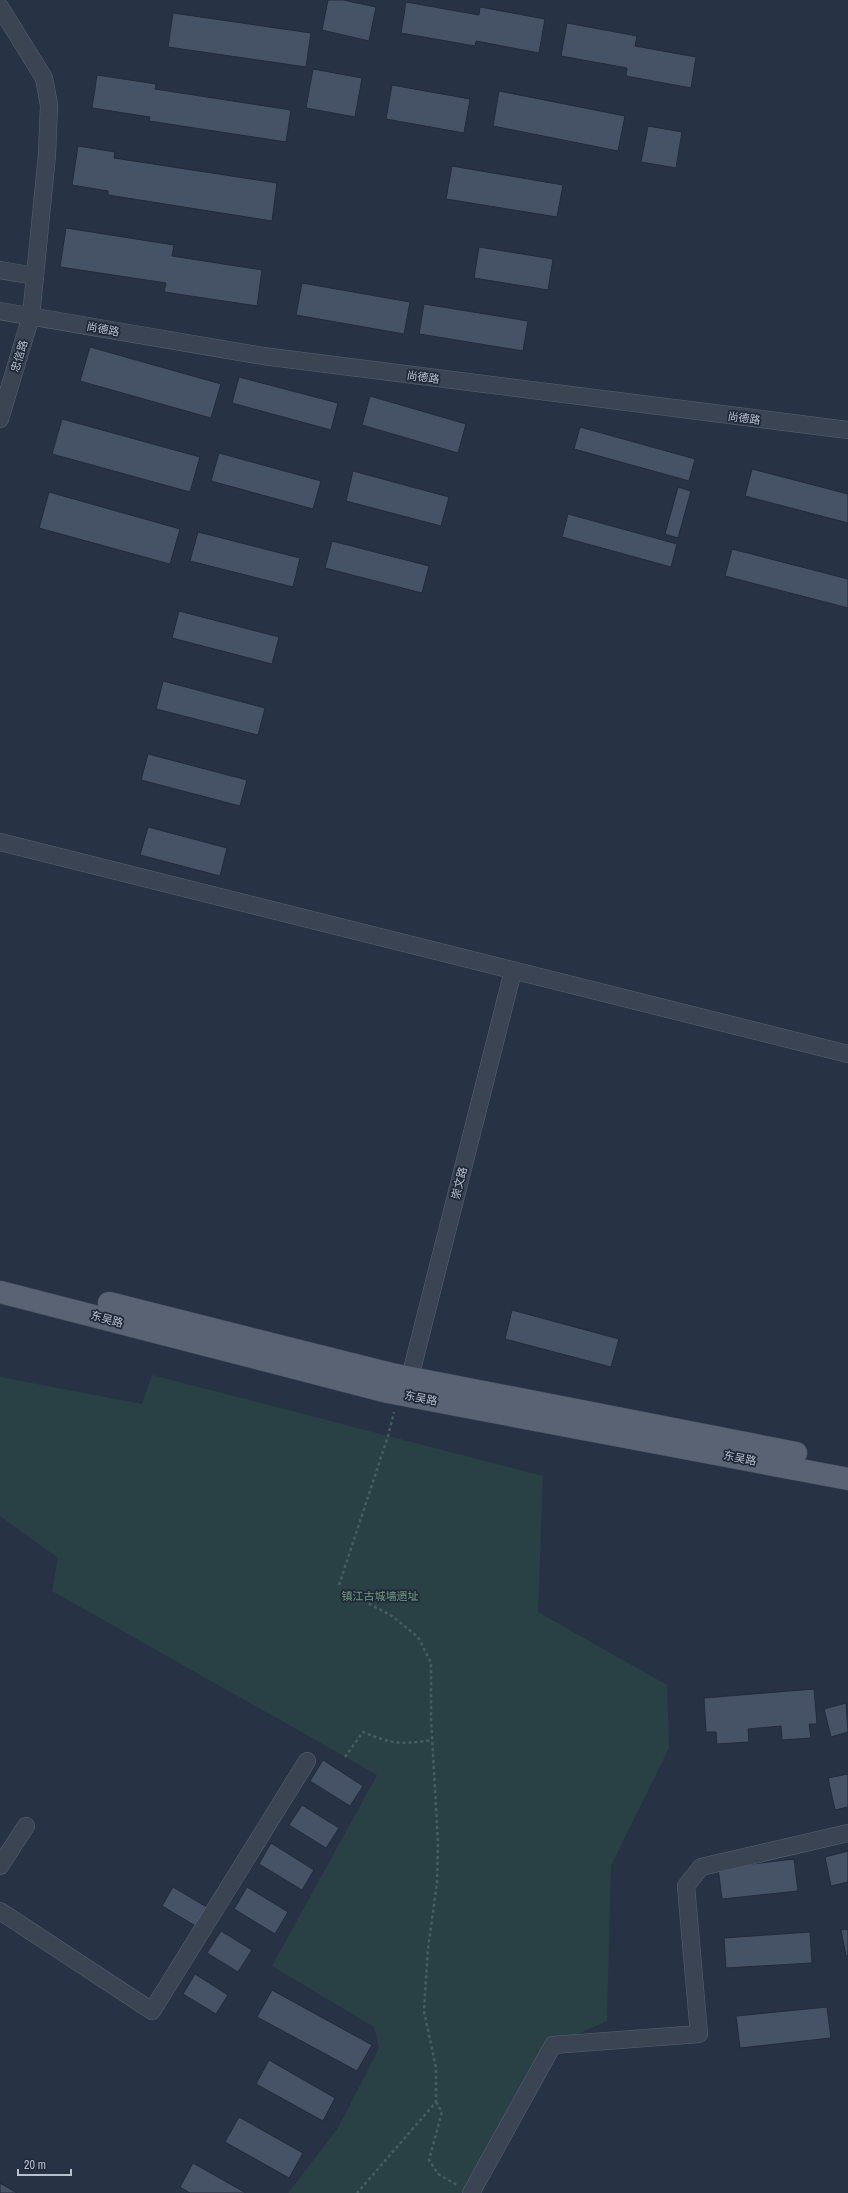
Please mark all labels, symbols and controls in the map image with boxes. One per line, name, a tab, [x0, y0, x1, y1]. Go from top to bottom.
street label: 尚德路	[86, 319, 120, 339]
street label: 忠信路	[7, 338, 31, 374]
street label: 尚德路	[406, 368, 440, 386]
street label: 尚德路	[727, 409, 761, 427]
street label: 崇文路	[448, 1165, 470, 1201]
street label: 东吴路	[89, 1308, 125, 1330]
street label: 东吴路	[403, 1388, 439, 1408]
street label: 东吴路	[722, 1448, 758, 1468]
park label: 镇江古城墙遗址	[342, 1589, 419, 1603]
scale bar	[18, 2151, 71, 2177]
text: 20 m	[24, 2157, 46, 2173]

